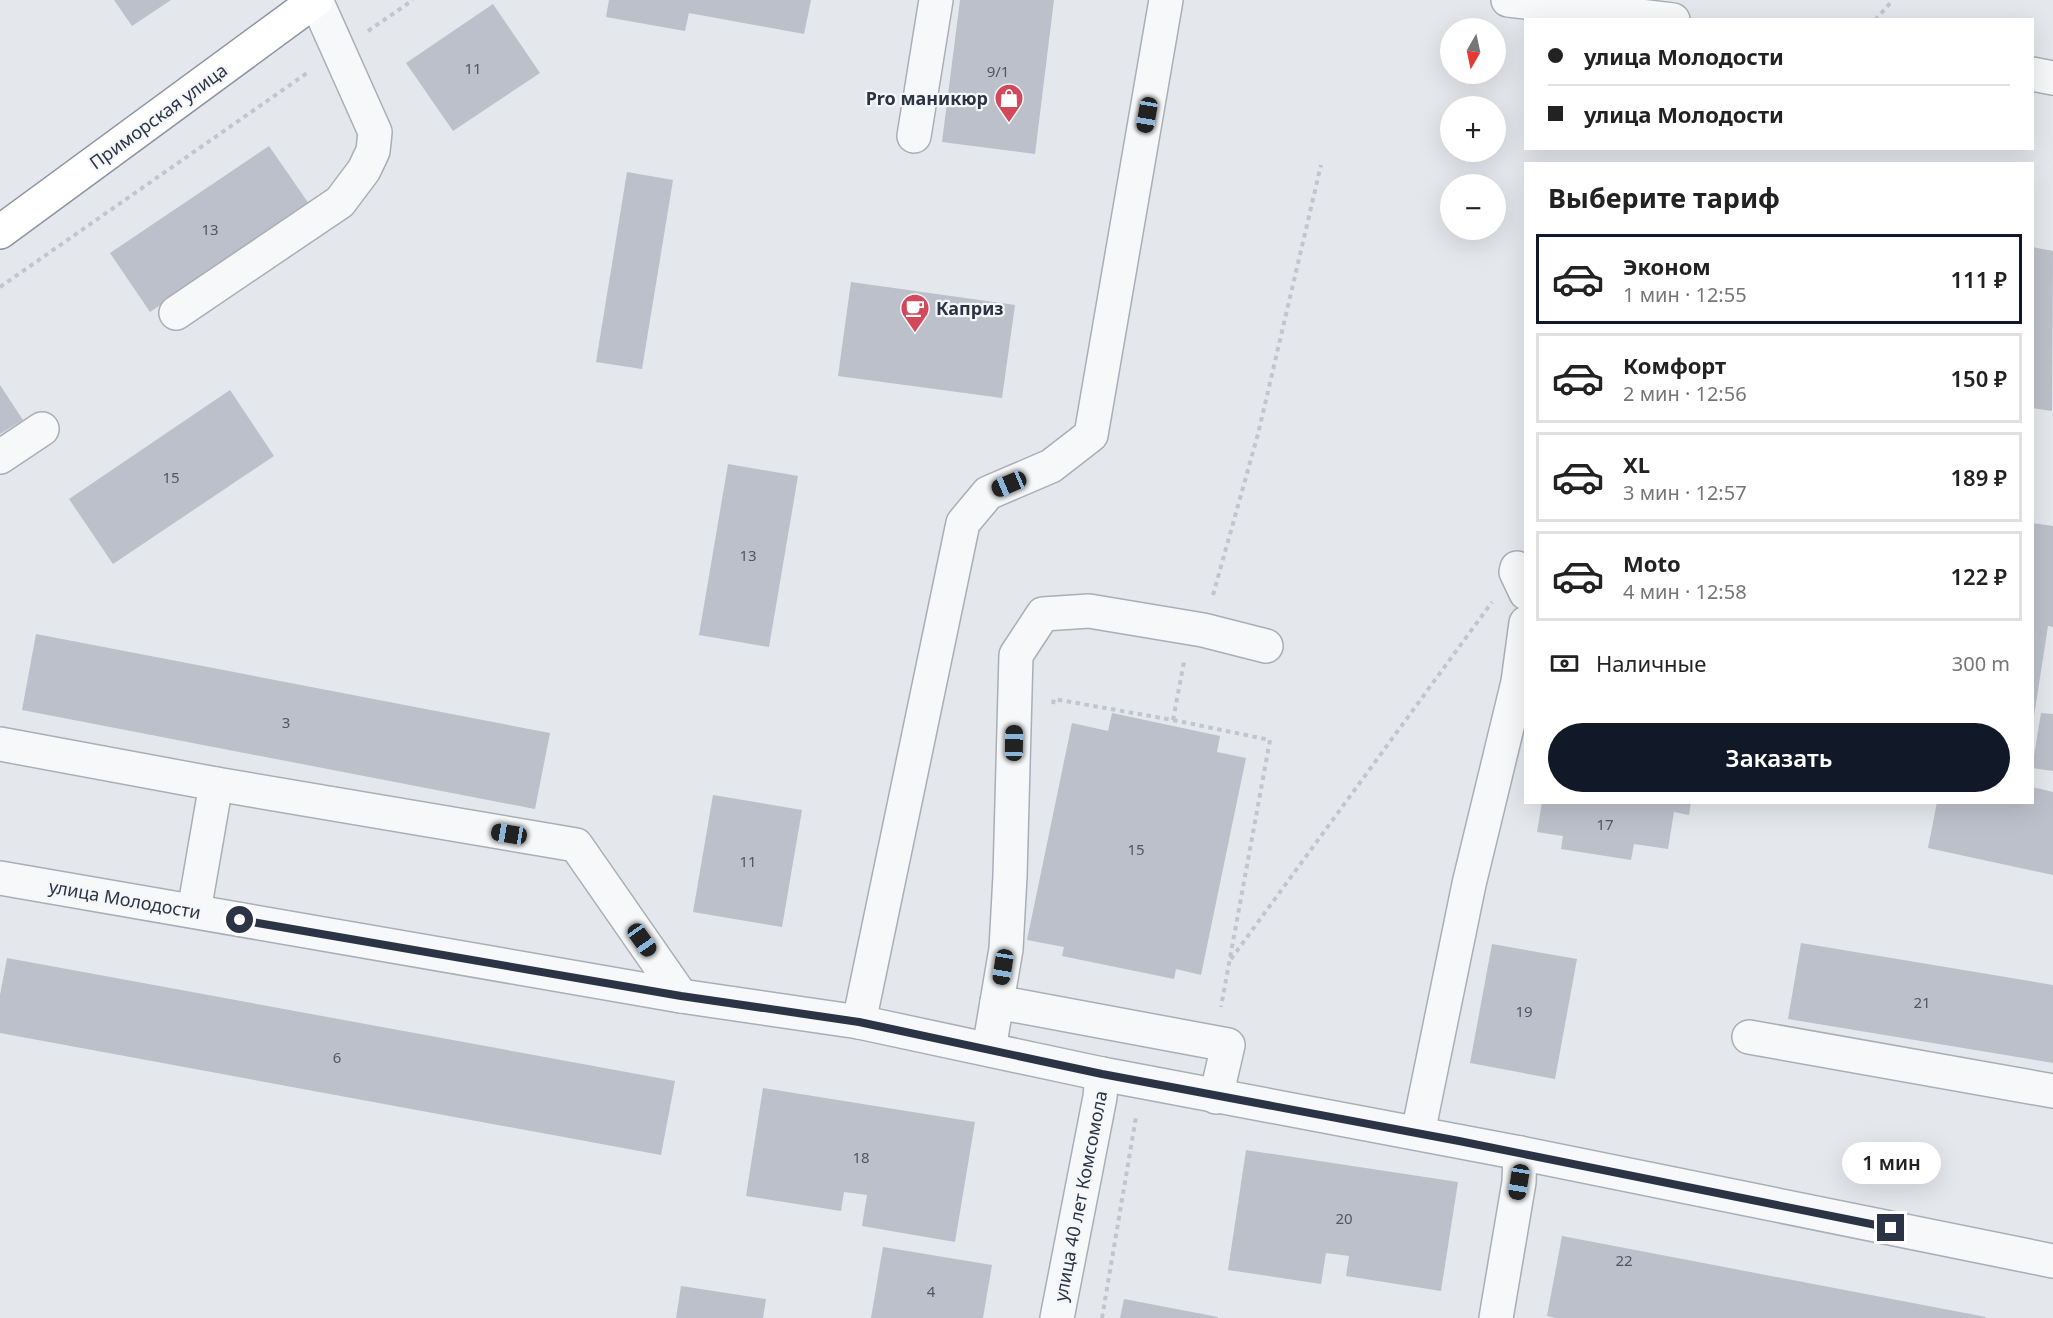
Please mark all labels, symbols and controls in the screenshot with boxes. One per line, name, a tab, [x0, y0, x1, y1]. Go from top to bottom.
north arrow	[1440, 18, 1506, 84]
map controls	[1440, 18, 1506, 240]
text: улица Молодости	[1584, 41, 1784, 71]
street label: Приморская улица	[84, 58, 232, 174]
house number: 11	[464, 58, 482, 78]
house number: 9/1	[987, 61, 1009, 81]
shop icon: Pro маникюр	[993, 82, 1025, 124]
place label: Pro маникюр	[866, 86, 988, 110]
car	[1135, 96, 1159, 134]
button: +	[1440, 96, 1506, 162]
text: улица Молодости	[1584, 99, 1784, 129]
button: −	[1440, 174, 1506, 240]
text: Выберите тариф	[1548, 179, 1780, 216]
house number: 13	[201, 219, 219, 239]
text: Эконом	[1623, 251, 1711, 281]
icon: car	[1551, 252, 1605, 306]
text: 111 ₽	[1950, 264, 2007, 294]
text: 1 мин · 12:55	[1623, 281, 1747, 308]
cafe icon: Каприз	[899, 292, 931, 334]
place label: Каприз	[936, 296, 1004, 320]
text: Комфорт	[1623, 350, 1726, 380]
icon: car	[1551, 351, 1605, 405]
text: 150 ₽	[1950, 363, 2007, 393]
text: 2 мин · 12:56	[1623, 380, 1747, 407]
text: XL	[1623, 449, 1650, 479]
icon: car	[1551, 450, 1605, 504]
text: 189 ₽	[1950, 462, 2007, 492]
house number: 15	[162, 467, 180, 487]
car	[989, 469, 1029, 499]
text: 3 мин · 12:57	[1623, 479, 1747, 506]
house number: 13	[739, 545, 757, 565]
text: Moto	[1623, 548, 1681, 578]
icon: car	[1551, 549, 1605, 603]
text: 122 ₽	[1950, 561, 2007, 591]
text: 4 мин · 12:58	[1623, 578, 1747, 605]
icon: cash	[1548, 647, 1581, 680]
text: Наличные	[1596, 648, 1706, 678]
text: 300 m	[1952, 650, 2010, 677]
house number: 3	[282, 712, 290, 732]
button: Заказать	[1548, 723, 2010, 792]
car	[1005, 725, 1023, 761]
house number: 17	[1596, 814, 1614, 834]
car	[490, 822, 528, 846]
house number: 15	[1127, 839, 1145, 859]
house number: 11	[739, 851, 757, 871]
street label: улица Молодости	[47, 874, 203, 924]
route start	[226, 906, 253, 933]
car	[624, 920, 660, 960]
car	[991, 948, 1015, 986]
house number: 21	[1913, 992, 1931, 1012]
house number: 19	[1515, 1001, 1533, 1021]
house number: 6	[333, 1047, 341, 1067]
street label: улица 40 лет Комсомола	[1048, 1089, 1112, 1303]
callout: 1 мин	[1842, 1141, 1940, 1183]
house number: 18	[852, 1147, 870, 1167]
text: 1 мин	[1862, 1149, 1921, 1176]
car	[1507, 1163, 1531, 1201]
house number: 20	[1335, 1208, 1353, 1228]
route end	[1877, 1214, 1904, 1241]
house number: 22	[1615, 1250, 1633, 1270]
house number: 4	[927, 1281, 936, 1301]

